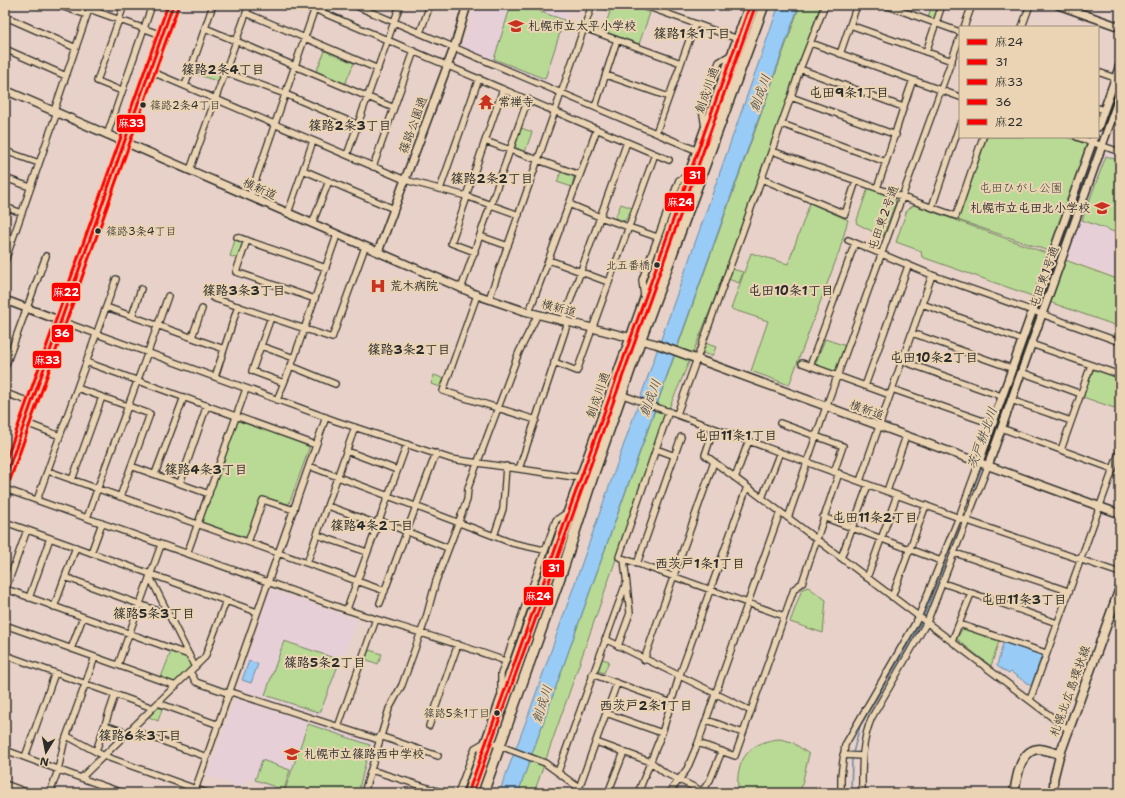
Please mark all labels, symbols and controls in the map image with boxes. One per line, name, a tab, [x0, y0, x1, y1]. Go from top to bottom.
school or university icon: 札幌市立太平小学校	[507, 17, 525, 35]
place label: 札幌市立太平小学校	[528, 18, 636, 34]
district label: 篠路1条1丁目	[654, 25, 730, 42]
legend	[959, 26, 1099, 138]
text: 麻24	[995, 34, 1023, 50]
text: 31	[995, 54, 1008, 70]
district label: 篠路2条4丁目	[181, 61, 265, 78]
street label: 創成川通	[691, 65, 723, 115]
water label: 創成川	[745, 72, 775, 114]
text: 麻33	[995, 74, 1023, 90]
district label: 屯田9条1丁目	[809, 84, 889, 101]
temple icon: 常禅寺	[477, 93, 495, 111]
street label: 篠路公園通	[395, 94, 431, 156]
place label: 常禅寺	[498, 94, 534, 110]
text: 36	[995, 94, 1012, 110]
place label: 篠路2条4丁目	[150, 98, 220, 113]
marker: 篠路2条4丁目	[138, 100, 148, 110]
line badge: 麻33	[116, 114, 146, 133]
text: 麻22	[995, 114, 1023, 130]
text: 麻33	[118, 116, 144, 131]
district label: 篠路2条3丁目	[308, 117, 392, 134]
line badge: 31	[683, 166, 706, 185]
text: 31	[689, 168, 701, 183]
district label: 篠路2条2丁目	[450, 170, 534, 187]
street label: 横新道	[240, 174, 280, 204]
park label: 屯田ひがし公園	[979, 180, 1063, 196]
street label: 屯田東2号通	[864, 183, 902, 253]
line badge: 麻24	[664, 192, 695, 212]
text: 麻24	[667, 195, 693, 210]
school or university icon: 札幌市立屯田北小学校	[1093, 199, 1111, 217]
place label: 札幌市立屯田北小学校	[970, 200, 1090, 216]
place label: 篠路3条4丁目	[106, 224, 176, 239]
marker: 篠路3条4丁目	[93, 226, 103, 236]
street label: 屯田東1号通	[1025, 244, 1063, 310]
place label: 北五番橋	[606, 258, 650, 273]
marker: 北五番橋	[652, 260, 662, 270]
hospital icon: 荒木病院	[369, 277, 387, 295]
place label: 荒木病院	[390, 278, 438, 294]
line badge: 麻22	[51, 282, 81, 302]
district label: 篠路3条3丁目	[202, 282, 286, 299]
district label: 屯田10条1丁目	[748, 282, 834, 299]
text: 麻22	[53, 285, 79, 300]
street label: 横新道	[540, 296, 578, 320]
line badge: 36	[51, 324, 74, 343]
text: 36	[54, 326, 70, 341]
district label: 篠路3条2丁目	[367, 341, 451, 358]
district label: 屯田10条2丁目	[890, 349, 978, 366]
line badge: 麻33	[32, 350, 62, 369]
text: 麻33	[34, 353, 60, 368]
street label: 創成川通	[582, 370, 614, 420]
water label: 創成川	[635, 377, 665, 419]
street label: 横新道	[847, 396, 887, 424]
water label: 茨戸耕北川	[963, 405, 1001, 471]
district label: 屯田11条1丁目	[695, 427, 777, 444]
district label: 篠路4条3丁目	[164, 461, 248, 478]
district label: 屯田11条2丁目	[832, 509, 918, 526]
district label: 篠路4条2丁目	[330, 517, 414, 534]
district label: 西茨戸1条1丁目	[655, 555, 745, 572]
line badge: 31	[542, 559, 565, 578]
text: 31	[548, 561, 560, 576]
line badge: 麻24	[523, 586, 554, 606]
text: 麻24	[525, 589, 551, 604]
district label: 屯田11条3丁目	[981, 591, 1067, 608]
district label: 篠路5条3丁目	[113, 605, 195, 622]
street label: 札幌北広島環状線	[1046, 643, 1094, 739]
district label: 篠路5条2丁目	[284, 654, 366, 671]
water label: 創成川	[528, 683, 556, 725]
district label: 西茨戸2条1丁目	[599, 697, 693, 714]
place label: 篠路5条1丁目	[424, 706, 490, 721]
marker: 篠路5条1丁目	[492, 708, 502, 718]
district label: 篠路6条3丁目	[98, 727, 182, 744]
north arrow	[26, 732, 66, 772]
school or university icon: 札幌市立篠路西中学校	[283, 745, 301, 763]
place label: 札幌市立篠路西中学校	[304, 746, 424, 762]
text: N	[38, 753, 50, 769]

